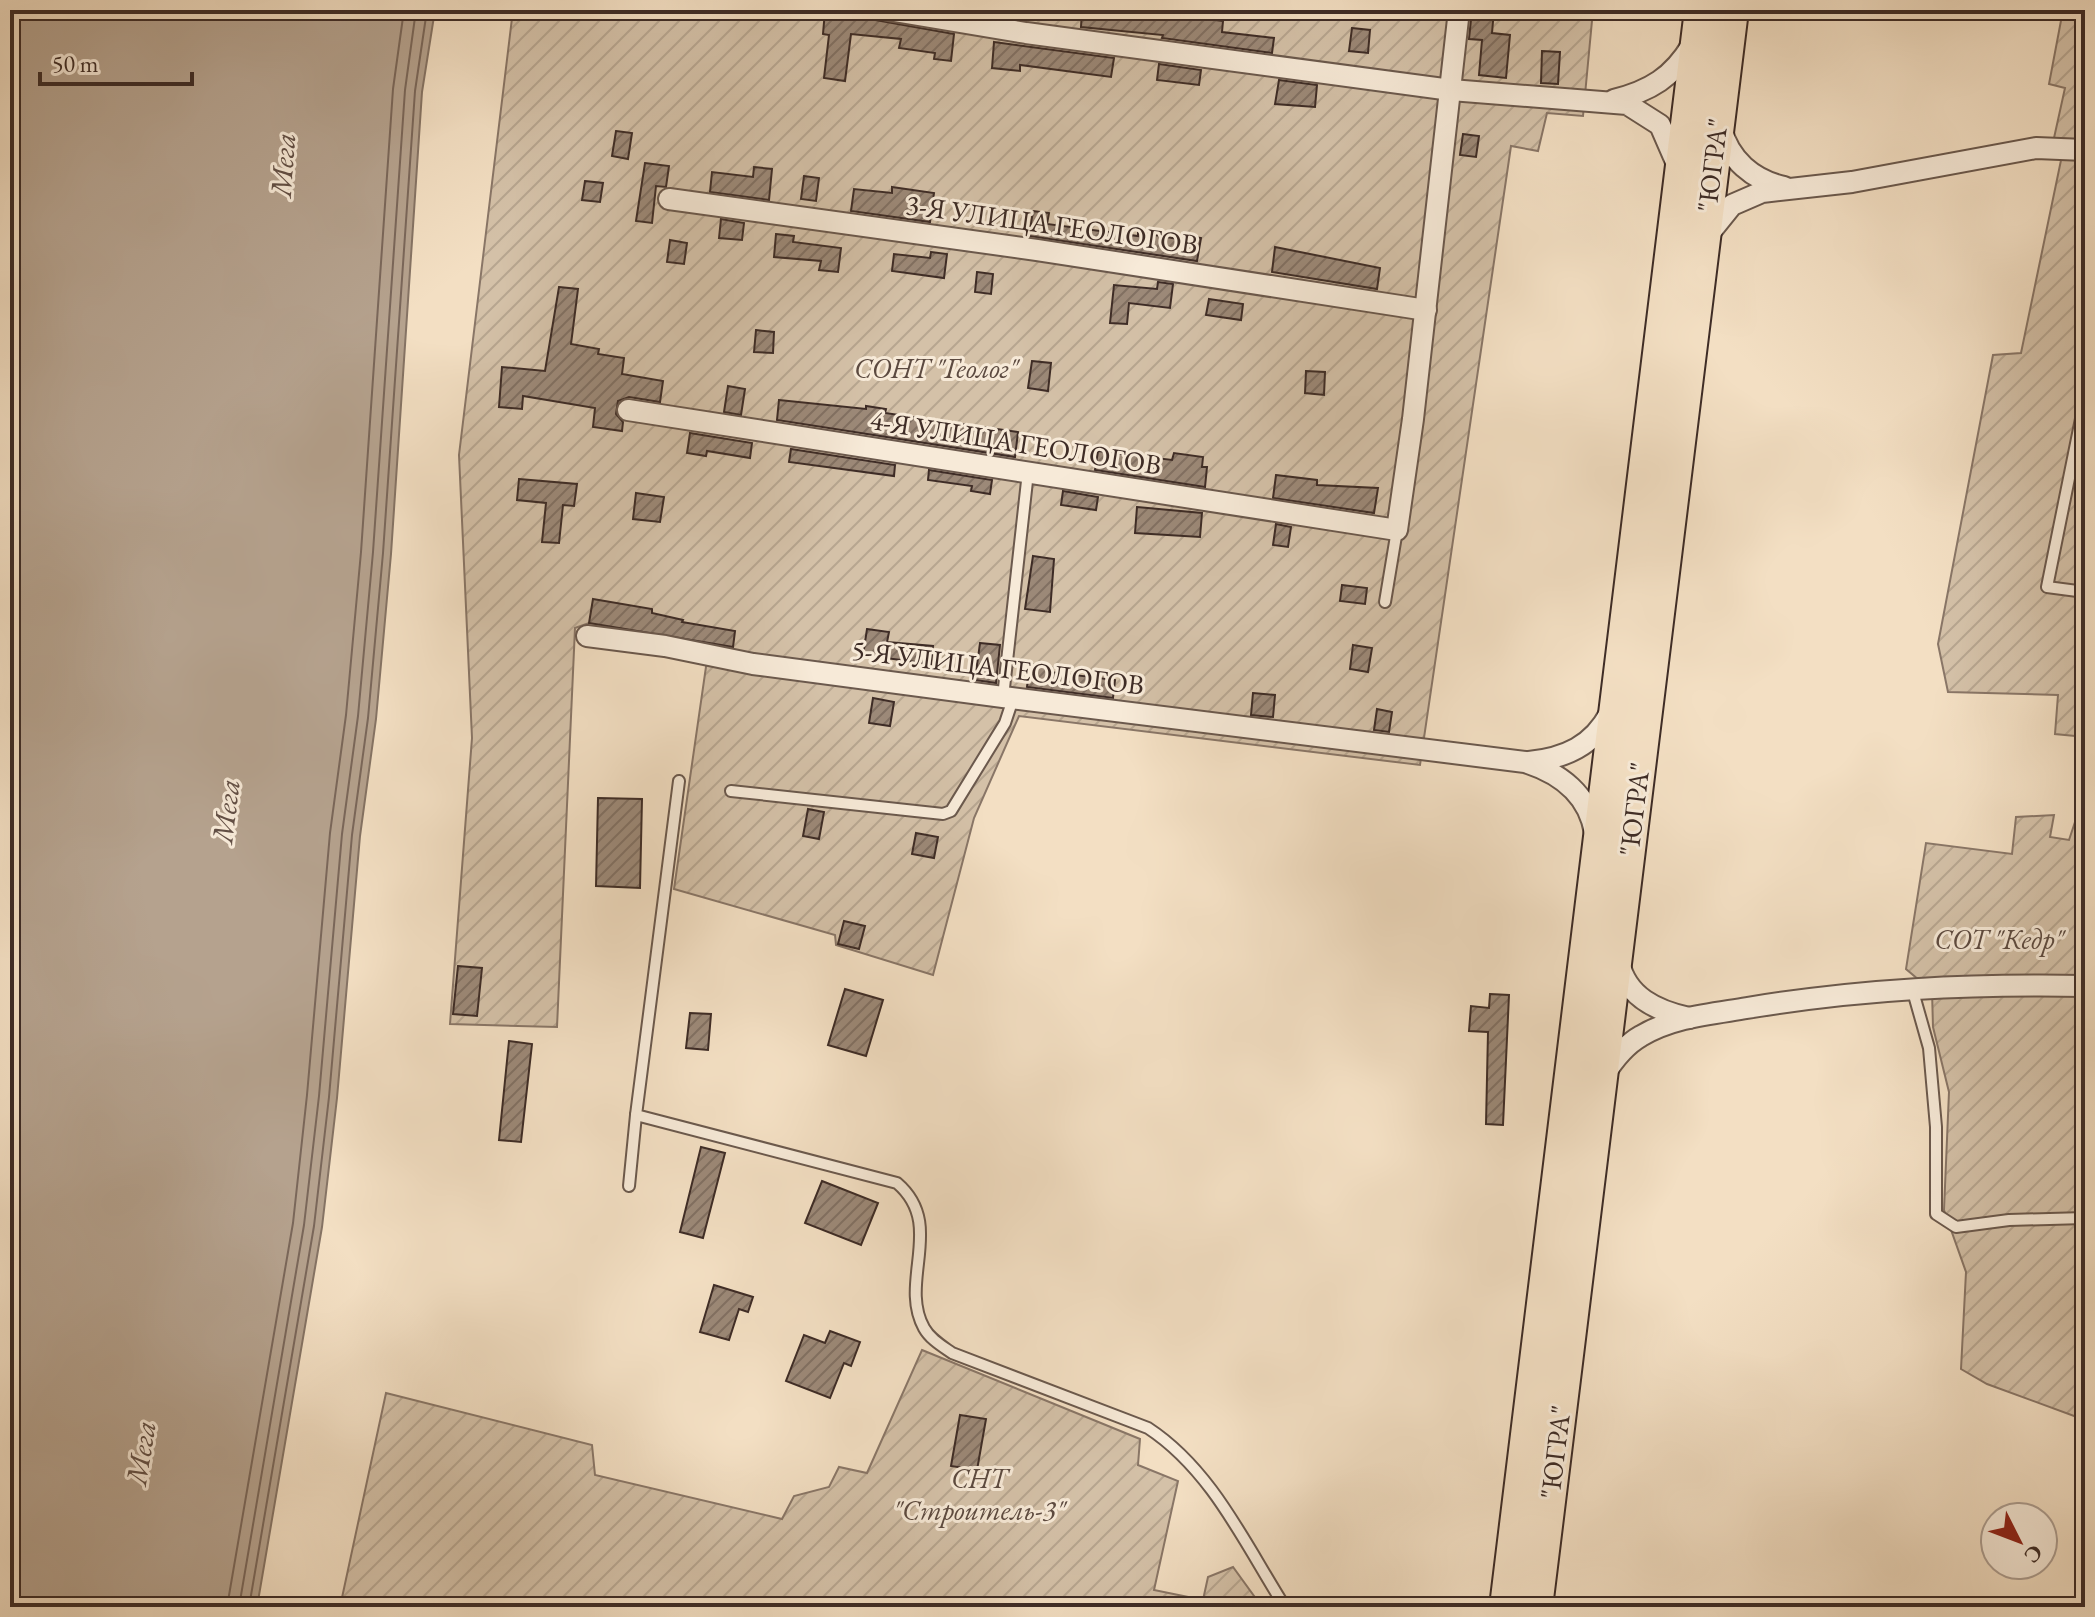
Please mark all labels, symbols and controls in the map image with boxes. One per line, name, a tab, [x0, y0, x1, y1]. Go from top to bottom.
scale bar	[40, 36, 192, 86]
text: 50 m	[52, 48, 99, 79]
street label: "ЮГРА"	[1688, 116, 1736, 214]
water label: Мега	[261, 132, 304, 200]
street label: 3-Я УЛИЦА ГЕОЛОГОВ	[904, 186, 1200, 262]
park label: СОНТ "Геолог"	[854, 350, 1021, 386]
street label: 4-Я УЛИЦА ГЕОЛОГОВ	[868, 401, 1164, 483]
street label: 5-Я УЛИЦА ГЕОЛОГОВ	[850, 631, 1146, 703]
street label: "ЮГРА"	[1610, 760, 1658, 858]
water label: Мега	[202, 777, 249, 847]
park label: СОТ "Кедр"	[1934, 921, 2066, 957]
street label: "ЮГРА"	[1531, 1403, 1579, 1501]
water label: Мега	[116, 1418, 165, 1490]
park label: СНТ "Строитель-3"	[893, 1460, 1068, 1528]
north arrow	[1979, 1501, 2059, 1581]
text: С	[2017, 1539, 2049, 1570]

